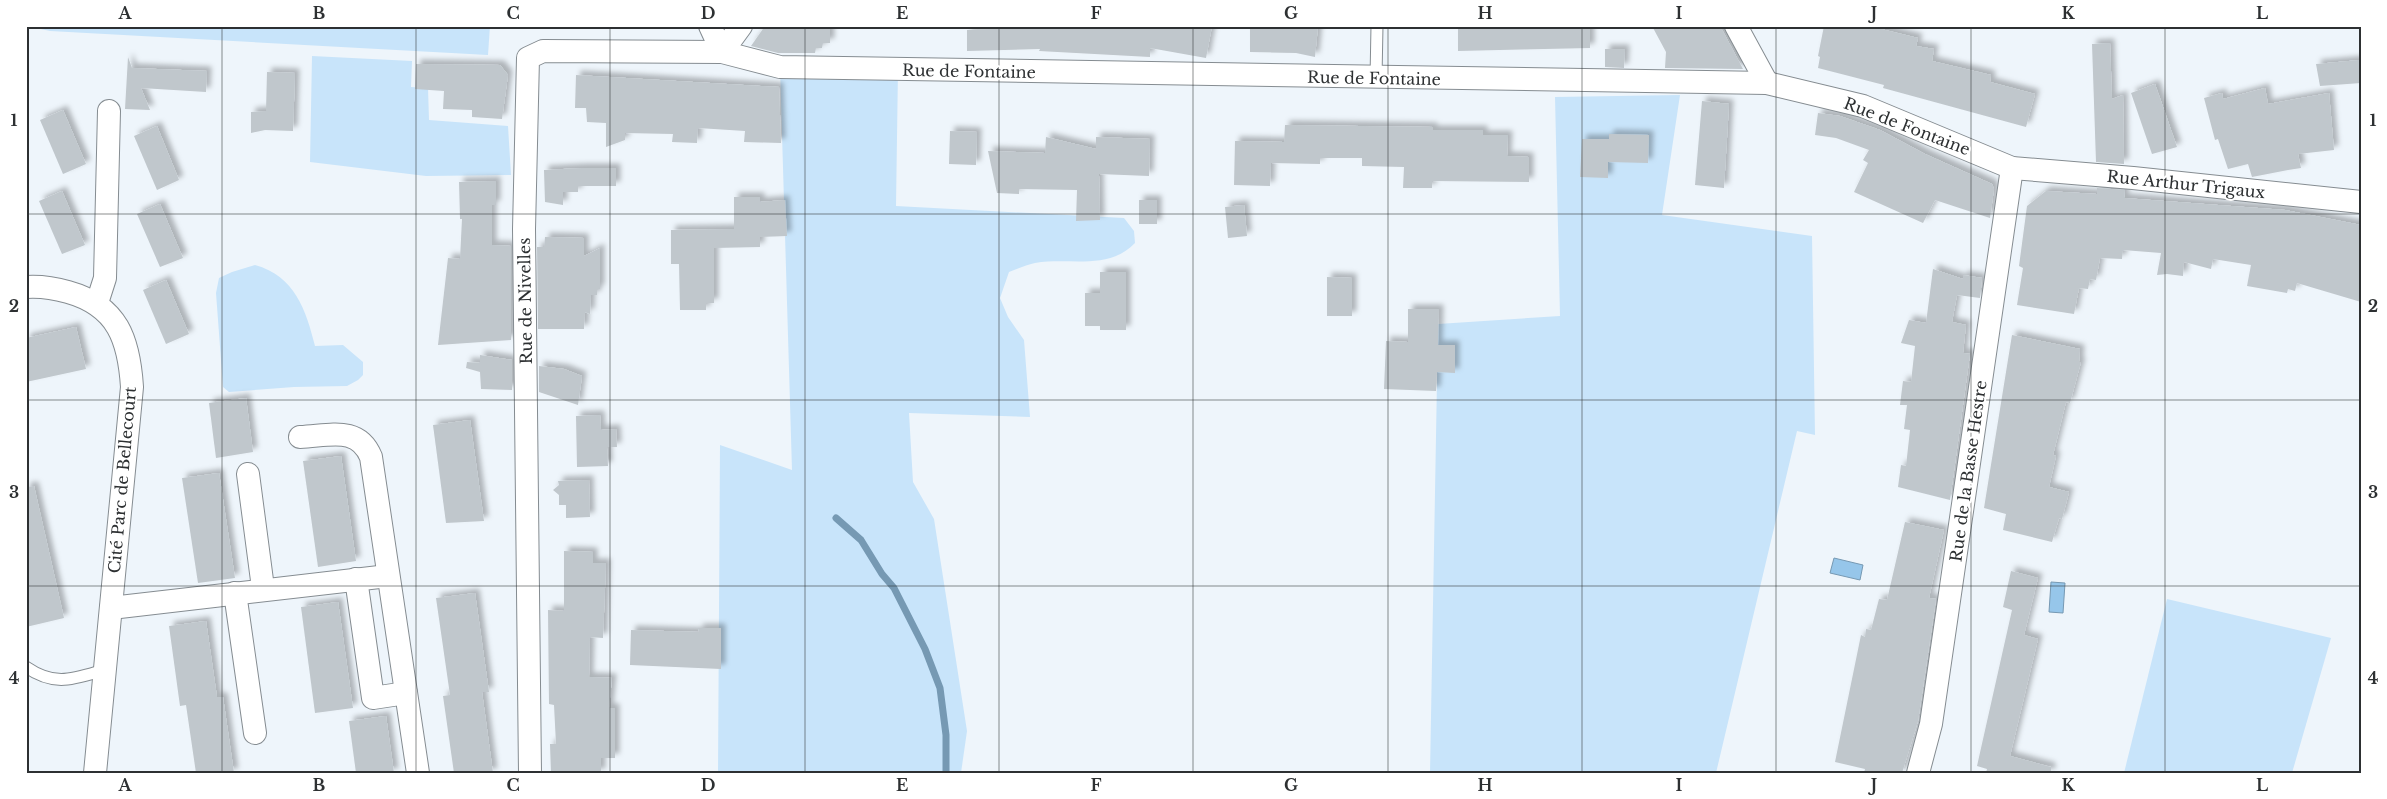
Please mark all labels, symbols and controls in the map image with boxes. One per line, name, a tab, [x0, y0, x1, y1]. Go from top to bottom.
text: A	[118, 3, 133, 23]
text: B	[313, 3, 326, 23]
text: C	[506, 3, 520, 23]
text: D	[701, 3, 715, 23]
text: E	[896, 3, 908, 23]
text: F	[1090, 3, 1102, 23]
text: G	[1284, 3, 1298, 23]
text: H	[1477, 3, 1493, 23]
text: I	[1676, 3, 1683, 23]
text: J	[1868, 3, 1877, 23]
text: K	[2061, 3, 2075, 23]
text: L	[2256, 3, 2268, 23]
street label: Rue de Fontaine	[902, 60, 1036, 82]
street label: Rue de Fontaine	[1307, 67, 1441, 89]
street label: Rue de Fontaine	[1841, 93, 1973, 159]
text: 1	[11, 110, 18, 130]
text: 1	[2370, 110, 2377, 130]
street label: Rue Arthur Trigaux	[2106, 166, 2266, 202]
street label: Rue de Nivelles	[514, 237, 536, 365]
text: 2	[9, 296, 19, 316]
text: 2	[2368, 296, 2378, 316]
street label: Rue de la Basse Hestre	[1945, 379, 1991, 563]
street label: Cité Parc de Bellecourt	[104, 386, 140, 574]
text: 3	[9, 482, 19, 502]
text: 3	[2368, 482, 2378, 502]
text: 4	[9, 668, 19, 688]
text: 4	[2368, 668, 2378, 688]
text: A	[118, 775, 133, 795]
text: B	[313, 775, 326, 795]
text: C	[506, 775, 520, 795]
text: D	[701, 775, 715, 795]
text: E	[896, 775, 908, 795]
text: F	[1090, 775, 1102, 795]
text: G	[1284, 775, 1298, 795]
text: H	[1477, 775, 1493, 795]
text: I	[1676, 775, 1683, 795]
text: J	[1868, 775, 1877, 795]
text: K	[2061, 775, 2075, 795]
text: L	[2256, 775, 2268, 795]

